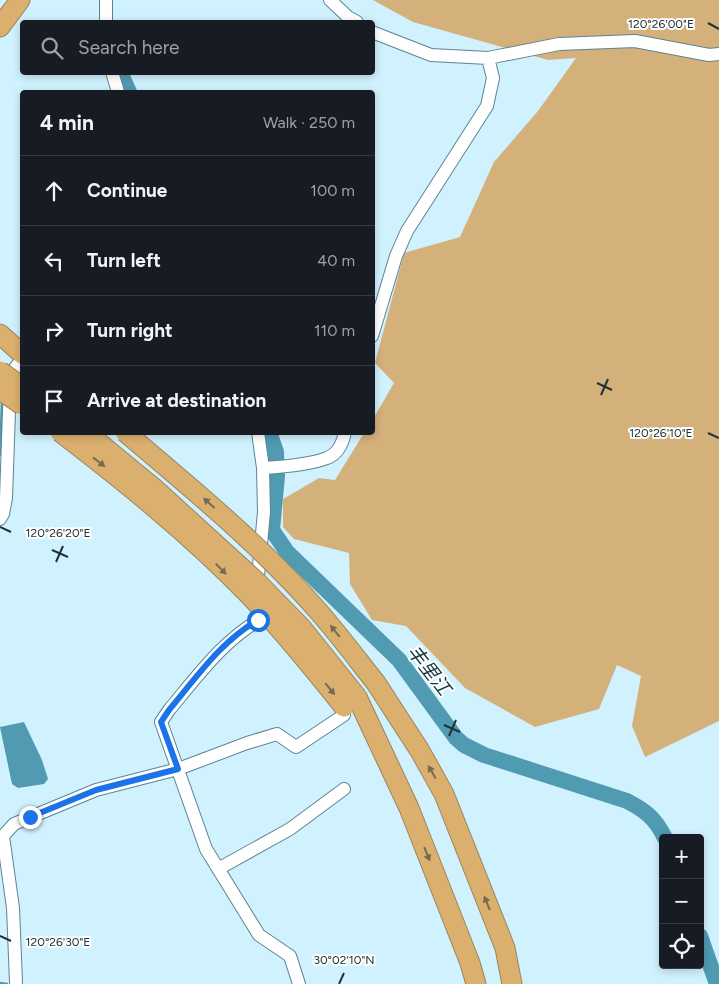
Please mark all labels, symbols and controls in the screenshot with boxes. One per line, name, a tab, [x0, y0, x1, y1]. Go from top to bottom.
text: 120°26'00"E	[628, 17, 694, 31]
search box	[20, 20, 375, 75]
icon: search	[38, 34, 66, 62]
text: Search here	[78, 36, 180, 59]
text: 4 min	[40, 110, 94, 135]
text: Walk · 250 m	[263, 113, 355, 132]
icon: ahead	[40, 177, 68, 205]
text: Continue	[87, 179, 167, 202]
text: 100 m	[310, 181, 355, 200]
icon: left	[40, 247, 68, 275]
text: Turn left	[87, 249, 161, 272]
text: 40 m	[317, 251, 355, 270]
icon: right	[40, 317, 68, 345]
text: Turn right	[87, 319, 173, 342]
text: 110 m	[314, 321, 355, 340]
icon: arrive	[40, 387, 68, 415]
text: Arrive at destination	[87, 389, 266, 412]
text: 120°26'10"E	[629, 426, 693, 440]
one-way arrow	[92, 457, 105, 467]
one-way arrow	[203, 497, 215, 509]
text: 120°26'20"E	[25, 526, 91, 540]
one-way arrow	[215, 563, 227, 575]
route start	[247, 609, 270, 632]
one-way arrow	[329, 625, 340, 638]
water label: 丰里江	[402, 640, 457, 701]
one-way arrow	[324, 682, 335, 695]
one-way arrow	[428, 765, 436, 780]
route end	[19, 806, 42, 829]
map controls	[659, 834, 704, 969]
button: +	[659, 834, 704, 879]
one-way arrow	[423, 847, 431, 861]
button: −	[659, 879, 704, 924]
one-way arrow	[483, 895, 491, 910]
button: locate	[659, 924, 704, 969]
text: 120°26'30"E	[26, 935, 90, 949]
text: 30°02'10"N	[313, 953, 375, 967]

